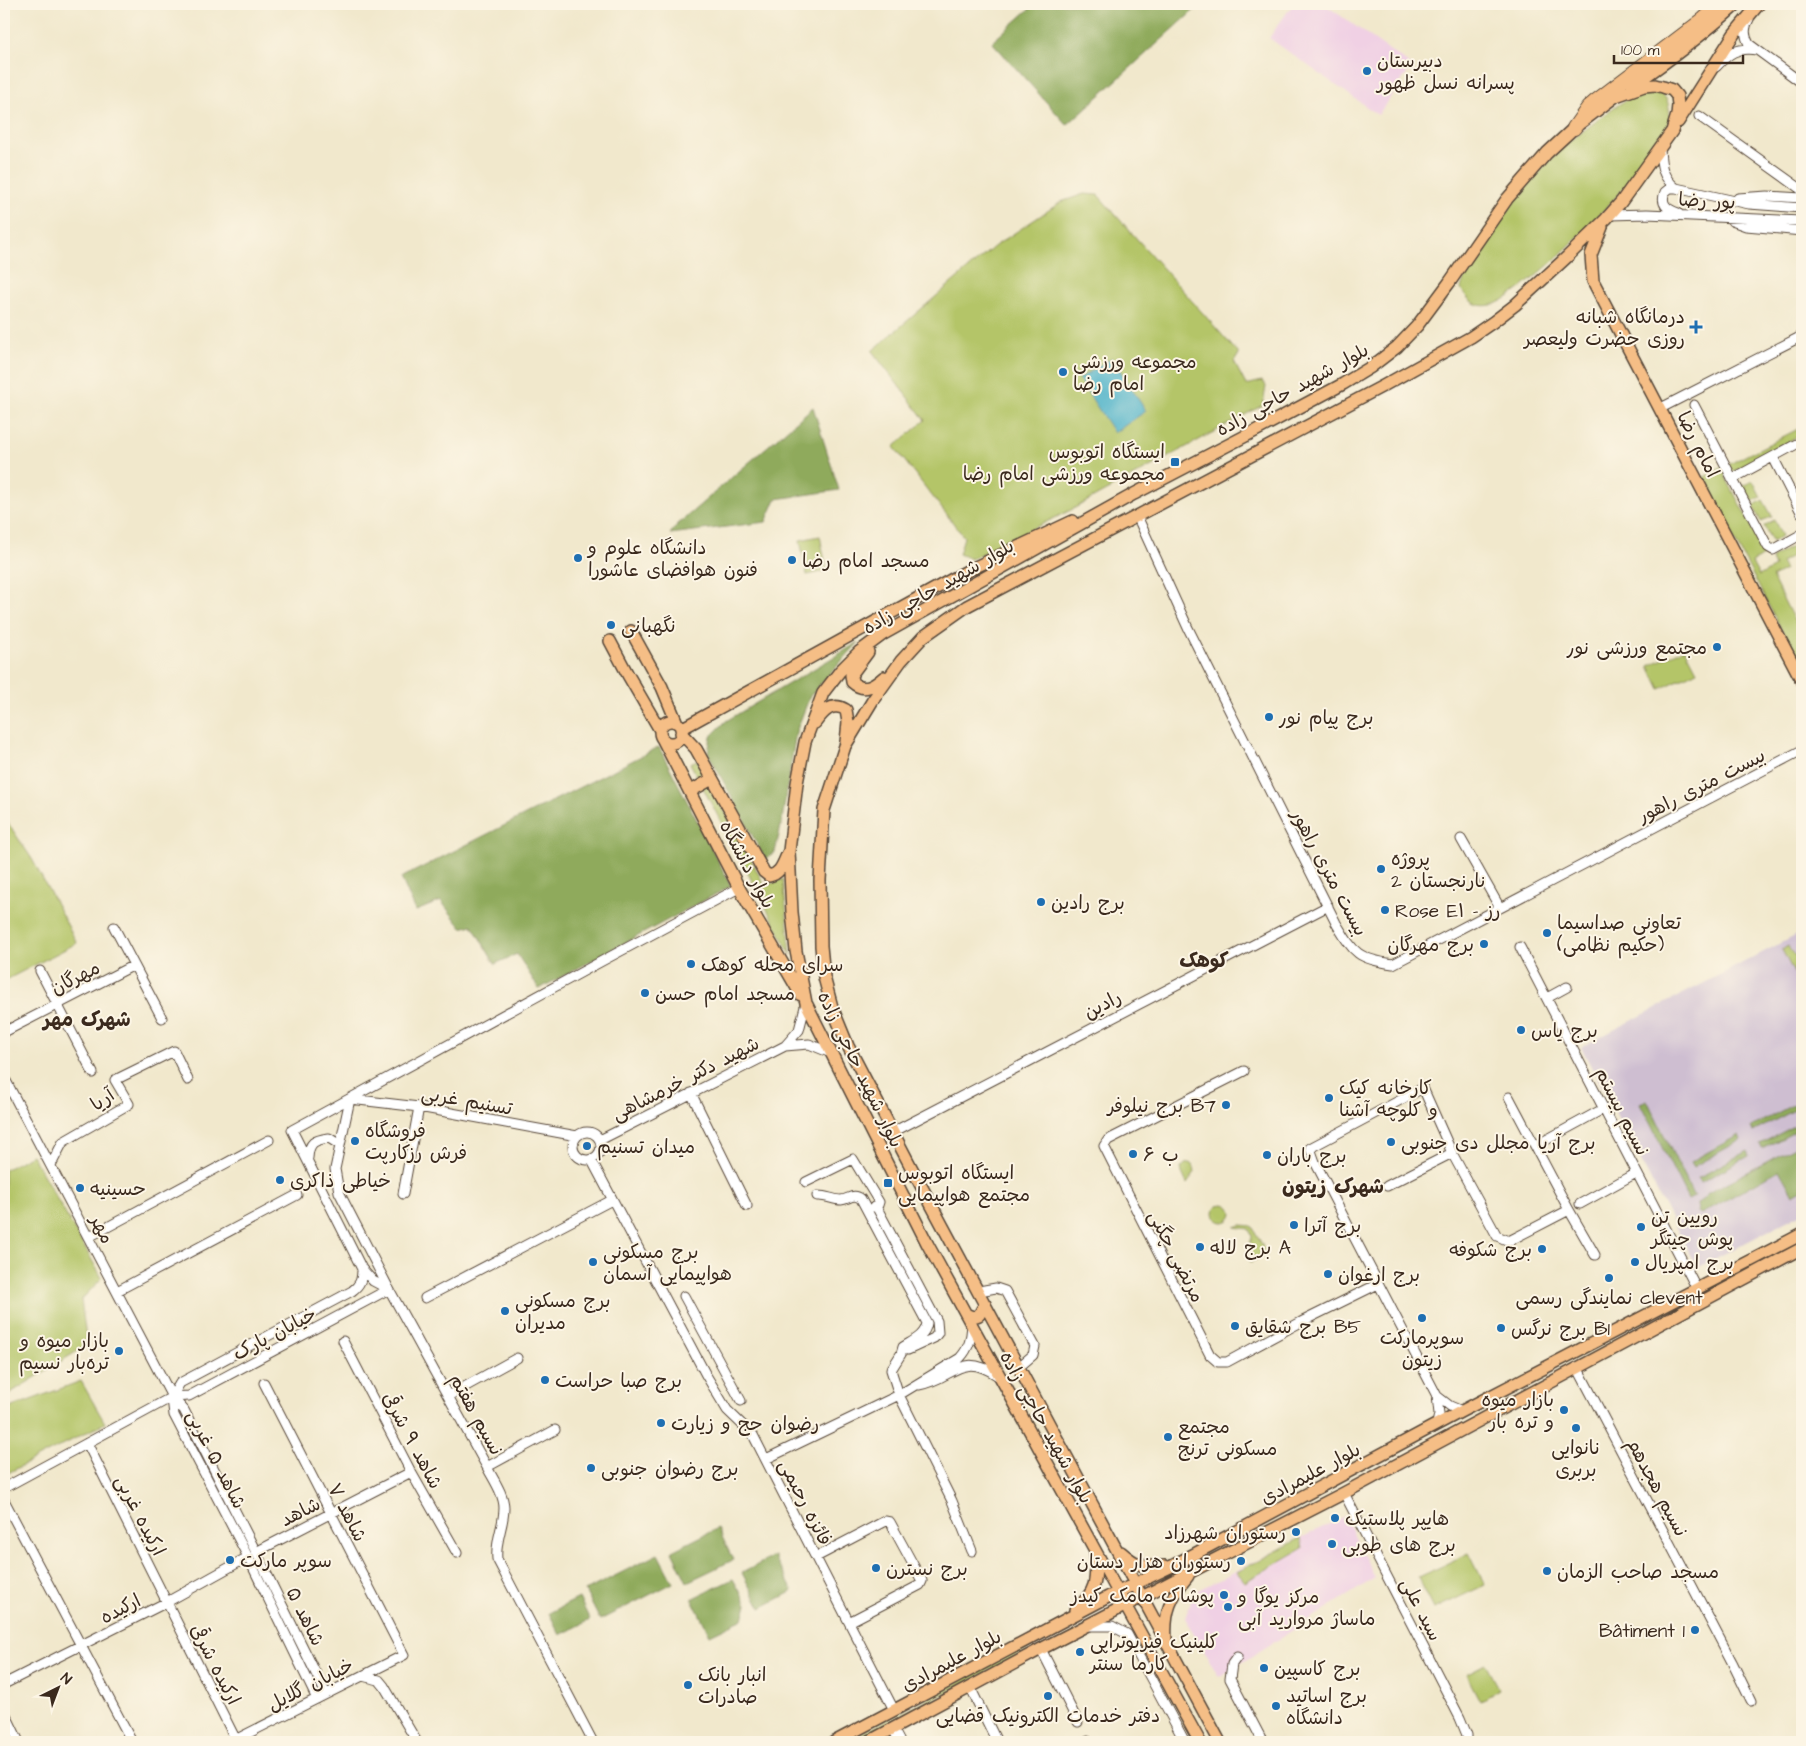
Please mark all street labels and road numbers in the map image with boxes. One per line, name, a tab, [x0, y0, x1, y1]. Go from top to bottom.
street label: پور رضا	[1677, 187, 1736, 216]
street label: بلوار شهید حاجی زاده	[1211, 337, 1374, 444]
street label: امام رضا	[1669, 407, 1726, 482]
street label: بلوار شهید حاجی زاده	[858, 533, 1020, 642]
street label: بیست متری راهور	[1632, 742, 1770, 831]
street label: بیست متری راهور	[1283, 803, 1374, 941]
street label: بلوار دانشگاه	[712, 816, 781, 914]
street label: مهرگان	[46, 955, 105, 1002]
street label: رادین	[1079, 984, 1126, 1026]
street label: بلوار شهید حاجی زاده	[810, 987, 909, 1152]
street label: شهید دکتر خرمشاهی	[607, 1030, 764, 1128]
street label: نسیم بیستم	[1588, 1063, 1656, 1161]
street label: تسنیم غربی	[419, 1080, 515, 1123]
street label: آریا	[85, 1082, 121, 1118]
street label: مرتضی چگنی	[1141, 1206, 1211, 1308]
street label: مهر	[82, 1209, 120, 1249]
street label: خیابان پارک	[228, 1301, 321, 1368]
street label: بلوار شهید حاجی زاده	[992, 1346, 1099, 1509]
street label: نسیم هفتم	[442, 1369, 509, 1460]
street label: شاهد ۹ شرقی	[375, 1387, 449, 1494]
street label: شاهد ۵ غربی	[179, 1406, 252, 1514]
street label: نسیم هجدهم	[1619, 1434, 1694, 1542]
street label: بلوار علیمرادی	[1256, 1437, 1366, 1512]
street label: فائزه رحیمی	[771, 1455, 838, 1550]
street label: ارکیده غربی	[108, 1471, 172, 1561]
street label: شاهد ۷	[320, 1479, 373, 1547]
street label: شاهد	[276, 1491, 325, 1534]
street label: سید علی	[1393, 1573, 1448, 1646]
street label: شاهد ۵	[279, 1583, 330, 1651]
street label: ارکیده	[96, 1588, 146, 1631]
street label: ارکیده شرقی	[183, 1620, 247, 1710]
street label: بلوار علیمرادی	[897, 1624, 1007, 1699]
street label: خیابان گلایل	[263, 1652, 359, 1719]

